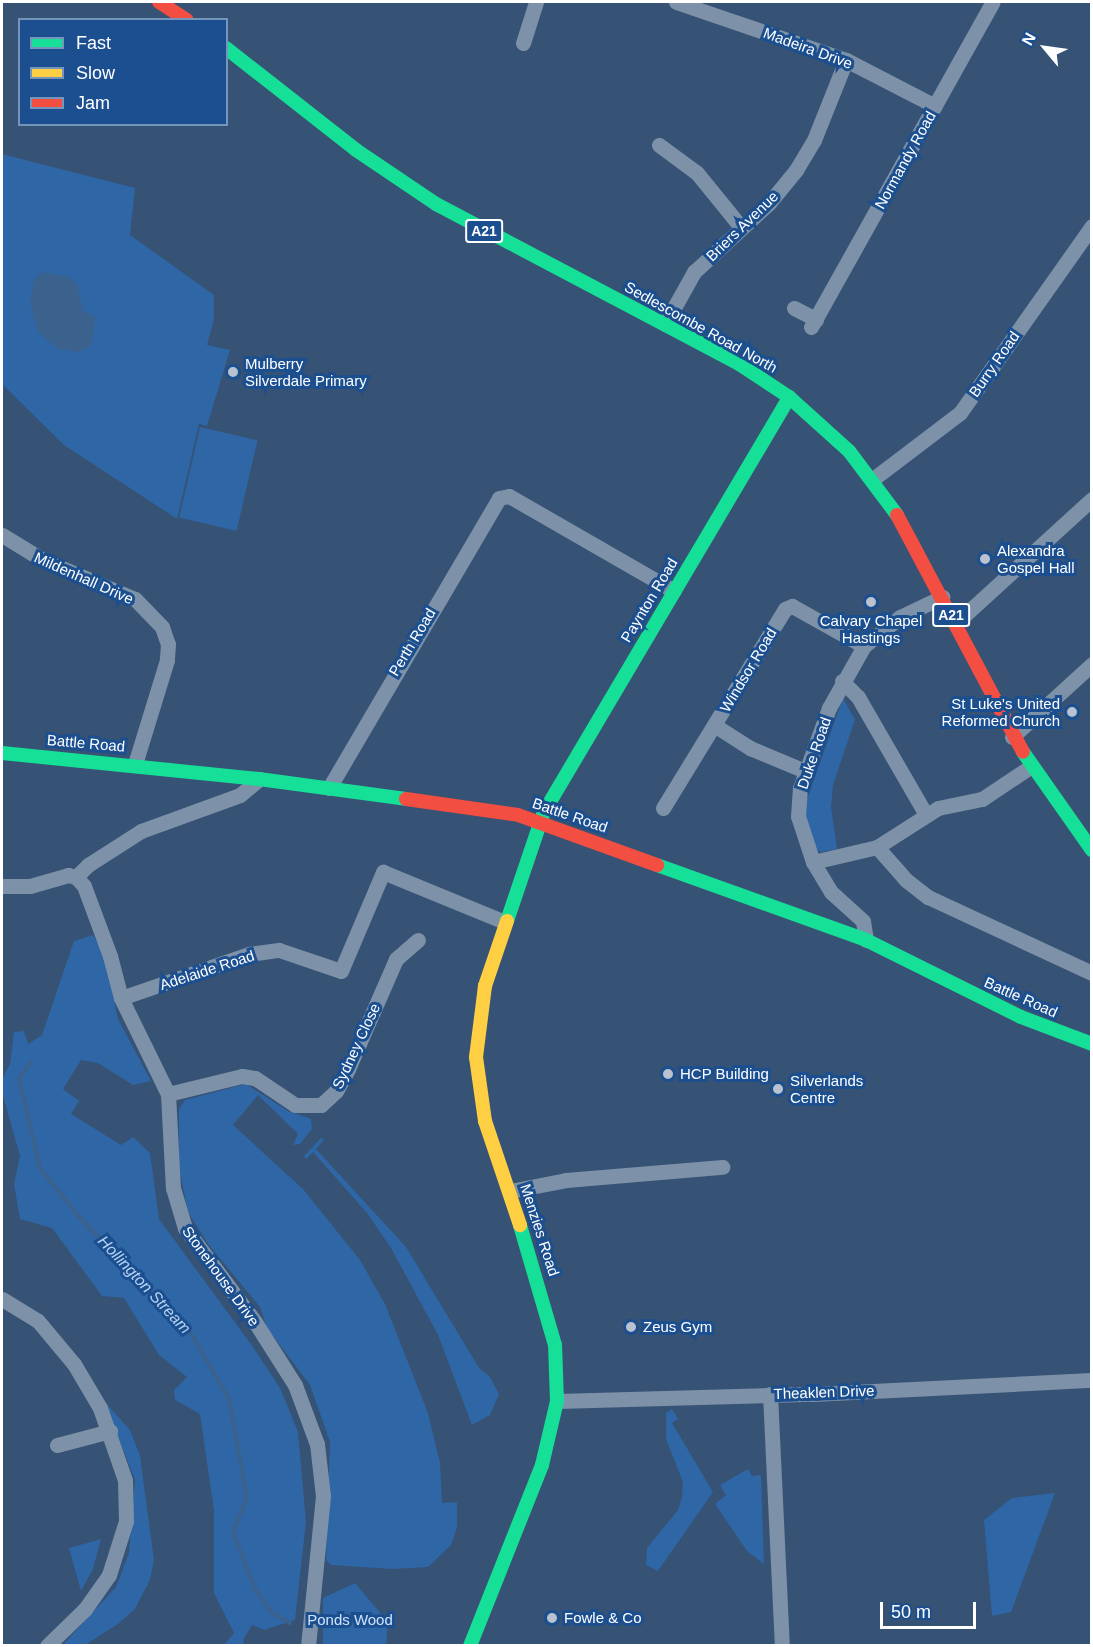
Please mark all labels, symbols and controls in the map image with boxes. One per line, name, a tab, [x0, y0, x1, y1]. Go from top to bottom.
legend	[18, 18, 228, 126]
north arrow	[1015, 18, 1075, 78]
street label: Madeira Drive	[761, 24, 855, 72]
text: N	[1019, 30, 1039, 48]
text: Fast	[76, 33, 111, 53]
text: Slow	[76, 63, 115, 83]
text: Jam	[76, 93, 110, 113]
street label: Normandy Road	[871, 108, 939, 212]
street label: Briers Avenue	[702, 187, 782, 265]
road number: A21	[464, 220, 504, 242]
street label: Sedlescombe Road North	[622, 277, 780, 377]
street label: Burry Road	[965, 328, 1023, 400]
place label: Mulberry Silverdale Primary	[245, 354, 367, 389]
marker: Mulberry Silverdale Primary	[226, 365, 240, 379]
place label: Alexandra Gospel Hall	[997, 541, 1075, 576]
street label: Mildenhall Drive	[32, 548, 136, 608]
marker: Alexandra Gospel Hall	[978, 552, 992, 566]
street label: Paynton Road	[617, 555, 681, 645]
marker: Calvary Chapel Hastings	[864, 595, 878, 609]
road number: A21	[932, 604, 970, 626]
street label: Perth Road	[385, 605, 439, 679]
place label: Calvary Chapel Hastings	[820, 611, 922, 646]
street label: Windsor Road	[716, 625, 780, 715]
place label: St Luke's United Reformed Church	[942, 694, 1060, 729]
marker: St Luke's United Reformed Church	[1065, 705, 1079, 719]
street label: Duke Road	[793, 715, 835, 791]
street label: Battle Road	[46, 731, 126, 755]
street label: Battle Road	[530, 794, 610, 836]
street label: Adelaide Road	[157, 946, 257, 994]
street label: Battle Road	[982, 973, 1060, 1021]
street label: Sydney Close	[328, 1000, 384, 1092]
place label: HCP Building	[680, 1065, 769, 1083]
marker: HCP Building	[661, 1067, 675, 1081]
place label: Silverlands Centre	[790, 1071, 863, 1106]
marker: Silverlands Centre	[771, 1082, 785, 1096]
street label: Menzies Road	[517, 1182, 563, 1278]
street label: Stonehouse Drive	[179, 1222, 263, 1330]
water label: Hollington Stream	[94, 1232, 194, 1338]
place label: Zeus Gym	[643, 1318, 712, 1336]
marker: Zeus Gym	[624, 1320, 638, 1334]
street label: Theaklen Drive	[773, 1381, 875, 1403]
scale bar	[883, 1590, 979, 1628]
text: 50 m	[891, 1602, 931, 1622]
place label: Fowle & Co	[564, 1609, 642, 1627]
park label: Ponds Wood	[307, 1611, 393, 1629]
marker: Fowle & Co	[545, 1611, 559, 1625]

